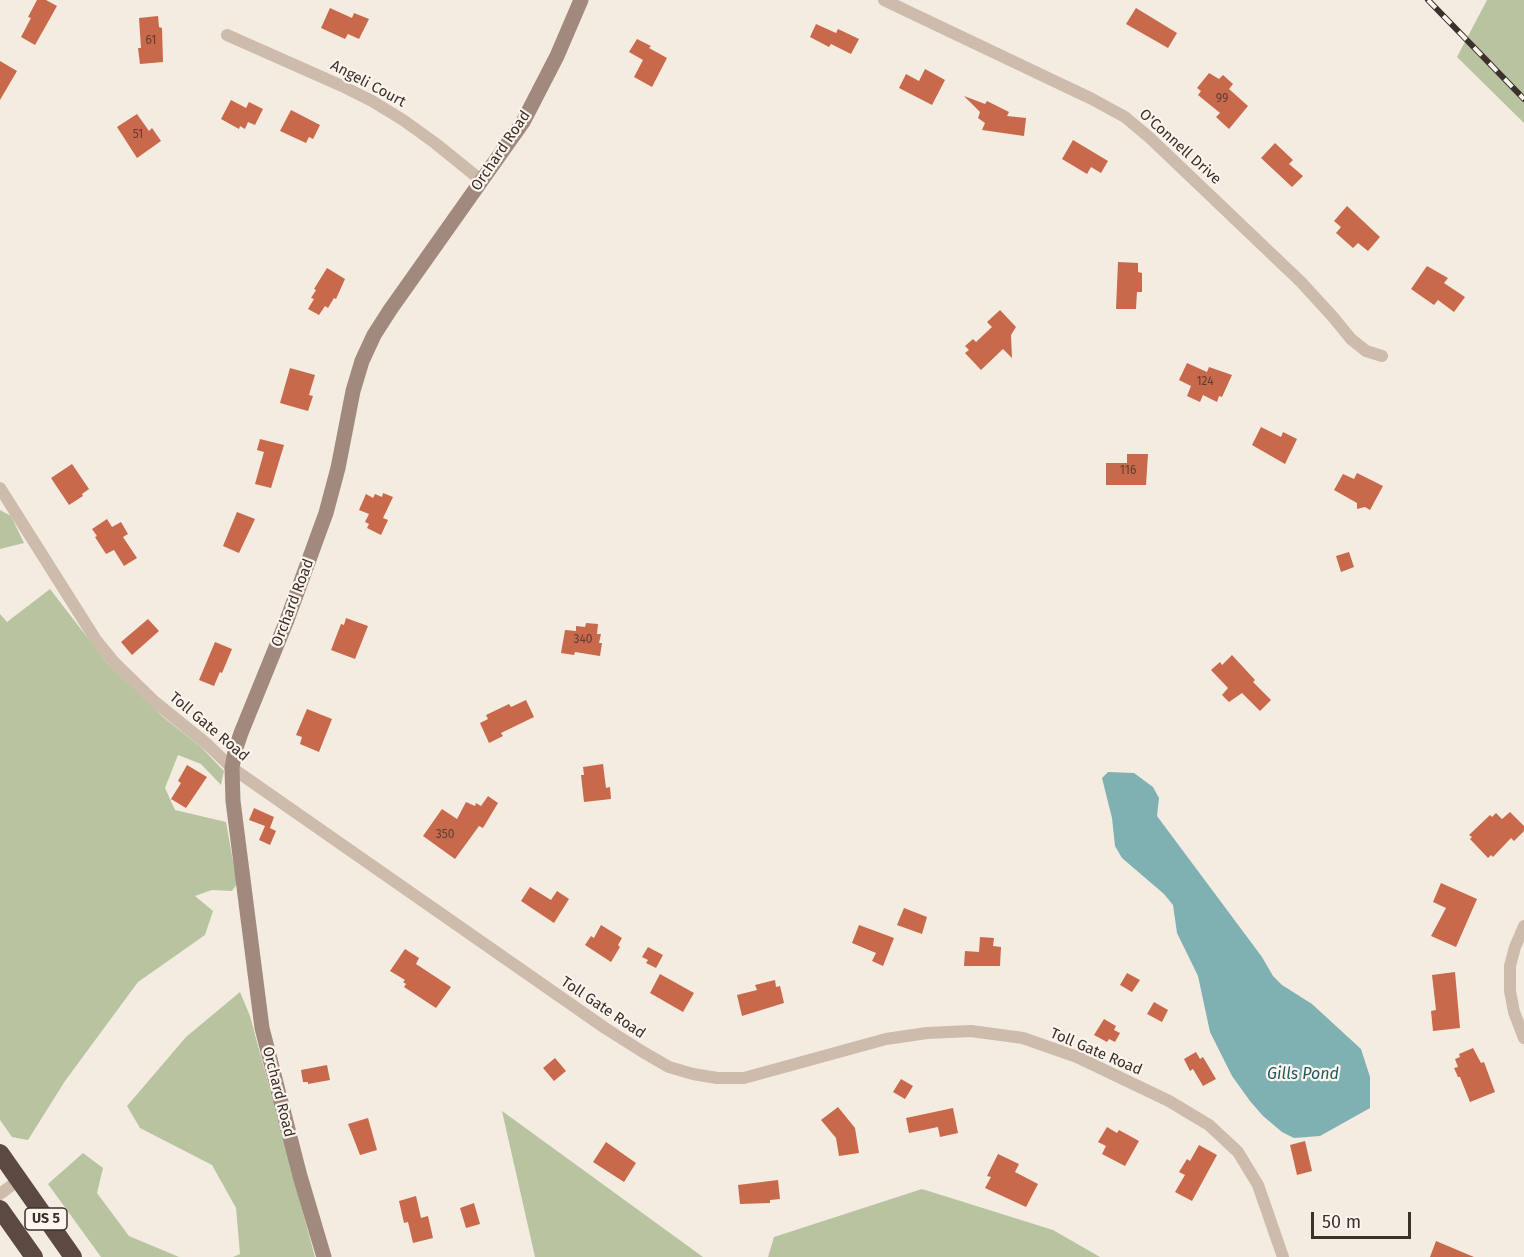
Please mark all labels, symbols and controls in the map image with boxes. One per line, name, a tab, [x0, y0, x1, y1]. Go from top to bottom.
house number: 61	[145, 34, 157, 48]
street label: Angeli Court	[327, 57, 409, 111]
house number: 99	[1216, 92, 1228, 106]
street label: O'Connell Drive	[1135, 105, 1225, 189]
street label: Orchard Road	[468, 108, 534, 194]
house number: 51	[133, 128, 143, 142]
house number: 124	[1196, 375, 1214, 389]
house number: 116	[1120, 464, 1136, 478]
street label: Orchard Road	[268, 556, 318, 650]
house number: 340	[573, 633, 593, 647]
street label: Toll Gate Road	[166, 689, 252, 765]
house number: 350	[436, 828, 454, 842]
street label: Toll Gate Road	[557, 973, 649, 1043]
street label: Toll Gate Road	[1047, 1025, 1145, 1079]
street label: Orchard Road	[258, 1045, 298, 1139]
water label: Gills Pond	[1267, 1065, 1339, 1085]
scale bar	[1314, 1200, 1414, 1238]
road number: US 5	[25, 1208, 67, 1230]
text: 50 m	[1322, 1211, 1361, 1233]

